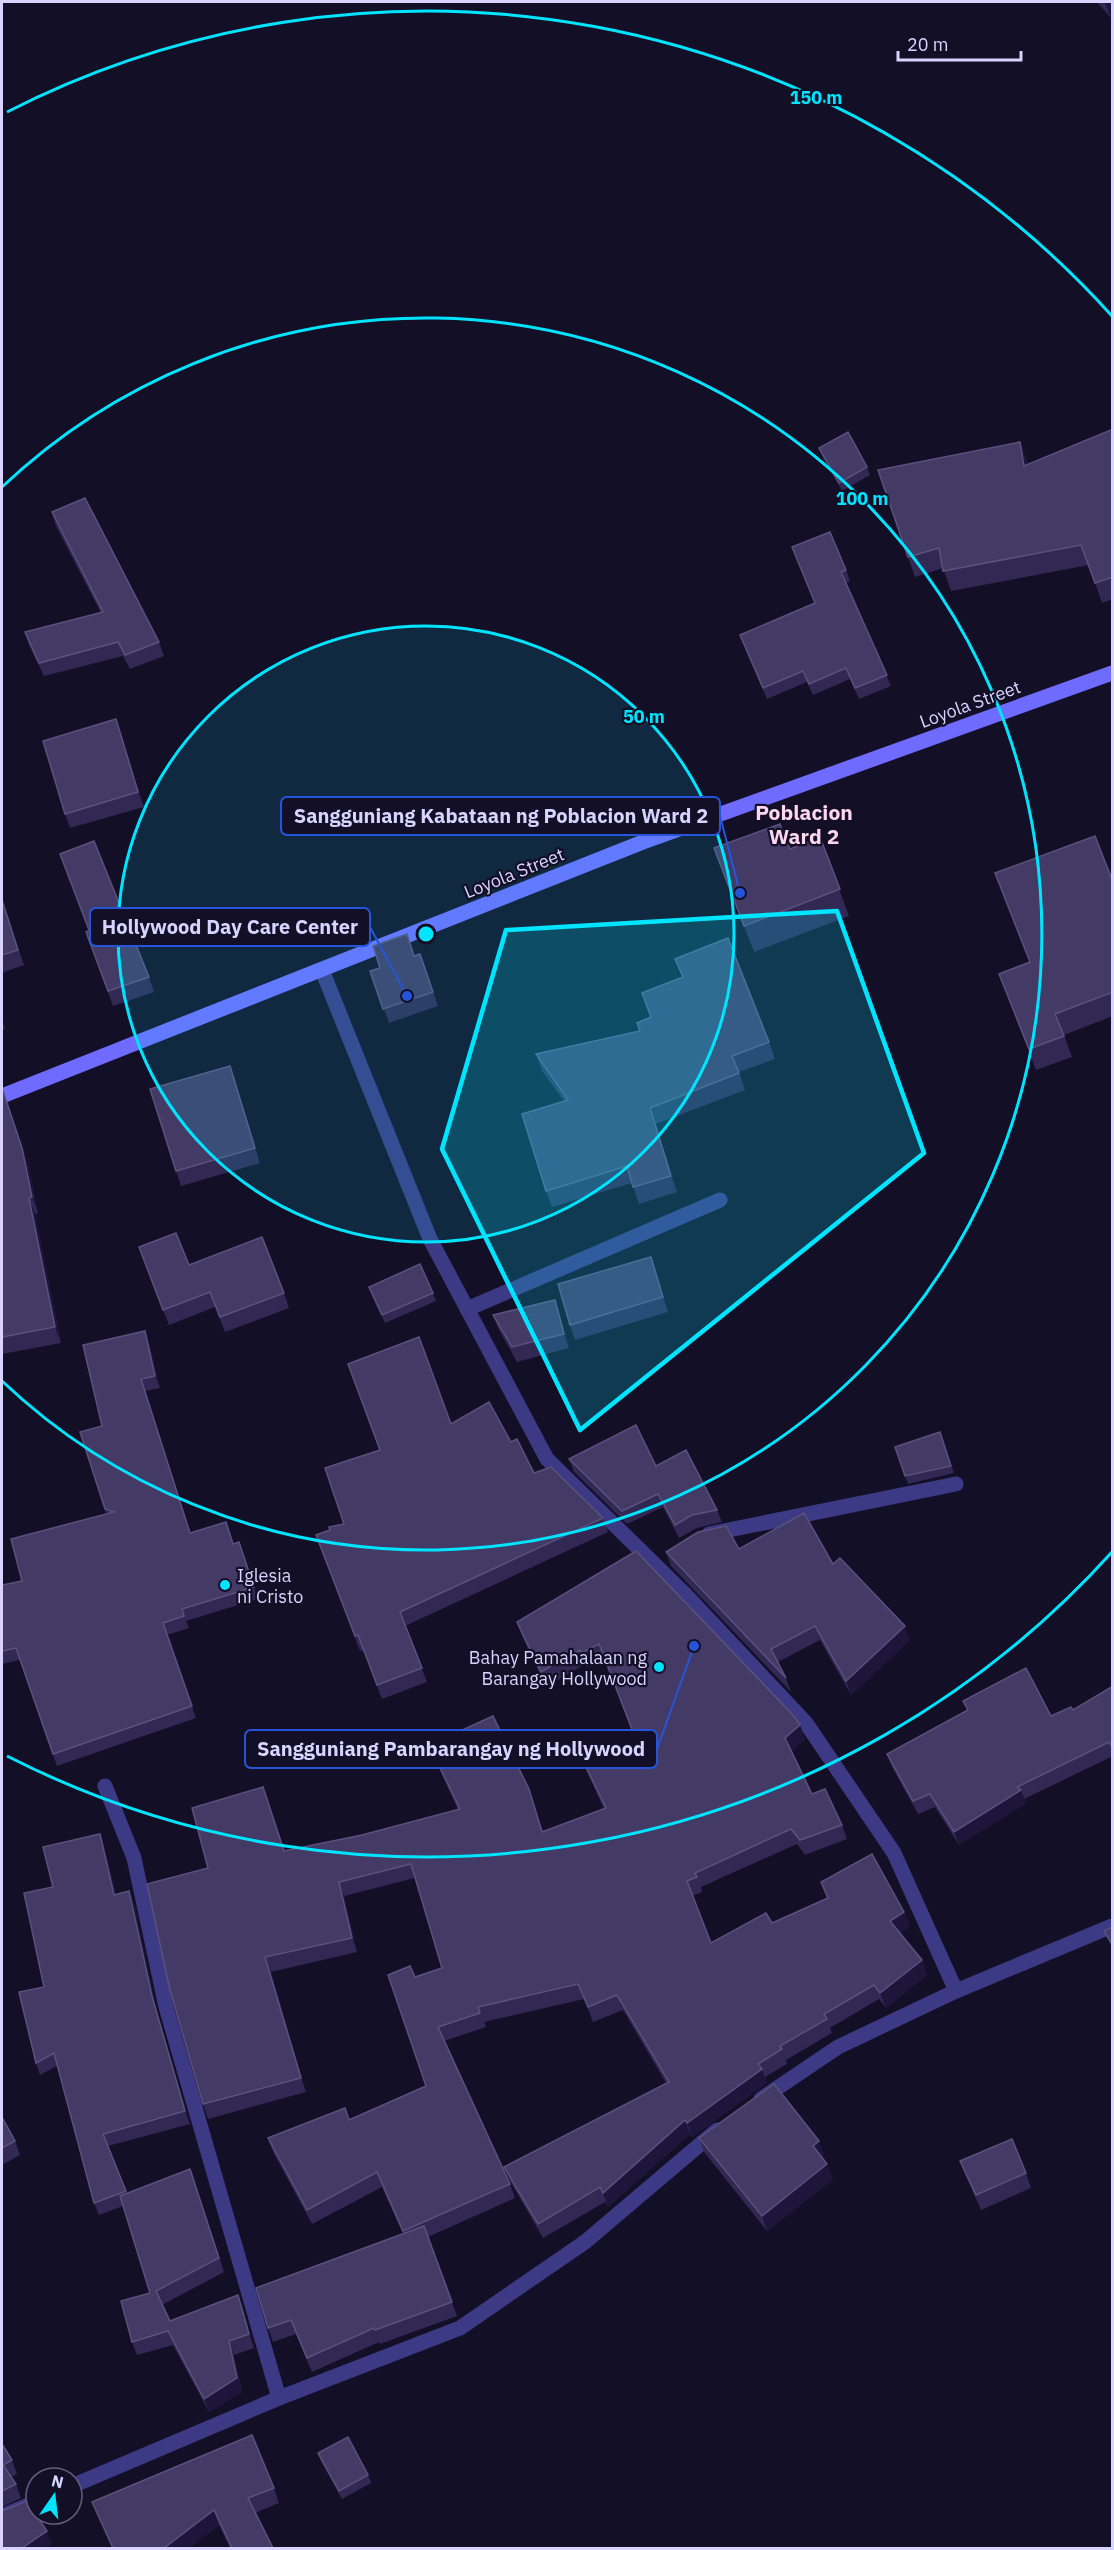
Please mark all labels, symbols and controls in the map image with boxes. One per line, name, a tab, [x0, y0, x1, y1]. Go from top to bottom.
scale bar	[898, 24, 1021, 62]
text: 20 m	[907, 33, 949, 56]
text: 150 m	[790, 86, 842, 109]
text: 100 m	[836, 487, 888, 510]
street label: Loyola Street	[916, 675, 1024, 733]
text: 50 m	[623, 705, 665, 728]
callout: Sangguniang Kabataan ng Poblacion Ward 2	[281, 797, 720, 835]
district label: Poblacion Ward 2	[755, 798, 853, 850]
text: Sangguniang Kabataan ng Poblacion Ward 2	[294, 802, 708, 829]
street label: Loyola Street	[461, 842, 567, 904]
callout: Hollywood Day Care Center	[90, 908, 370, 946]
text: Hollywood Day Care Center	[102, 913, 358, 940]
centre of rings	[416, 924, 436, 944]
place label: Iglesia ni Cristo	[237, 1564, 303, 1608]
marker: Iglesia ni Cristo	[218, 1578, 232, 1592]
place label: Bahay Pamahalaan ng Barangay Hollywood	[469, 1646, 647, 1690]
marker: Bahay Pamahalaan ng Barangay Hollywood	[652, 1660, 666, 1674]
callout: Sangguniang Pambarangay ng Hollywood	[245, 1730, 657, 1768]
text: Sangguniang Pambarangay ng Hollywood	[257, 1735, 645, 1762]
north arrow	[24, 2466, 84, 2526]
text: N	[50, 2470, 66, 2493]

